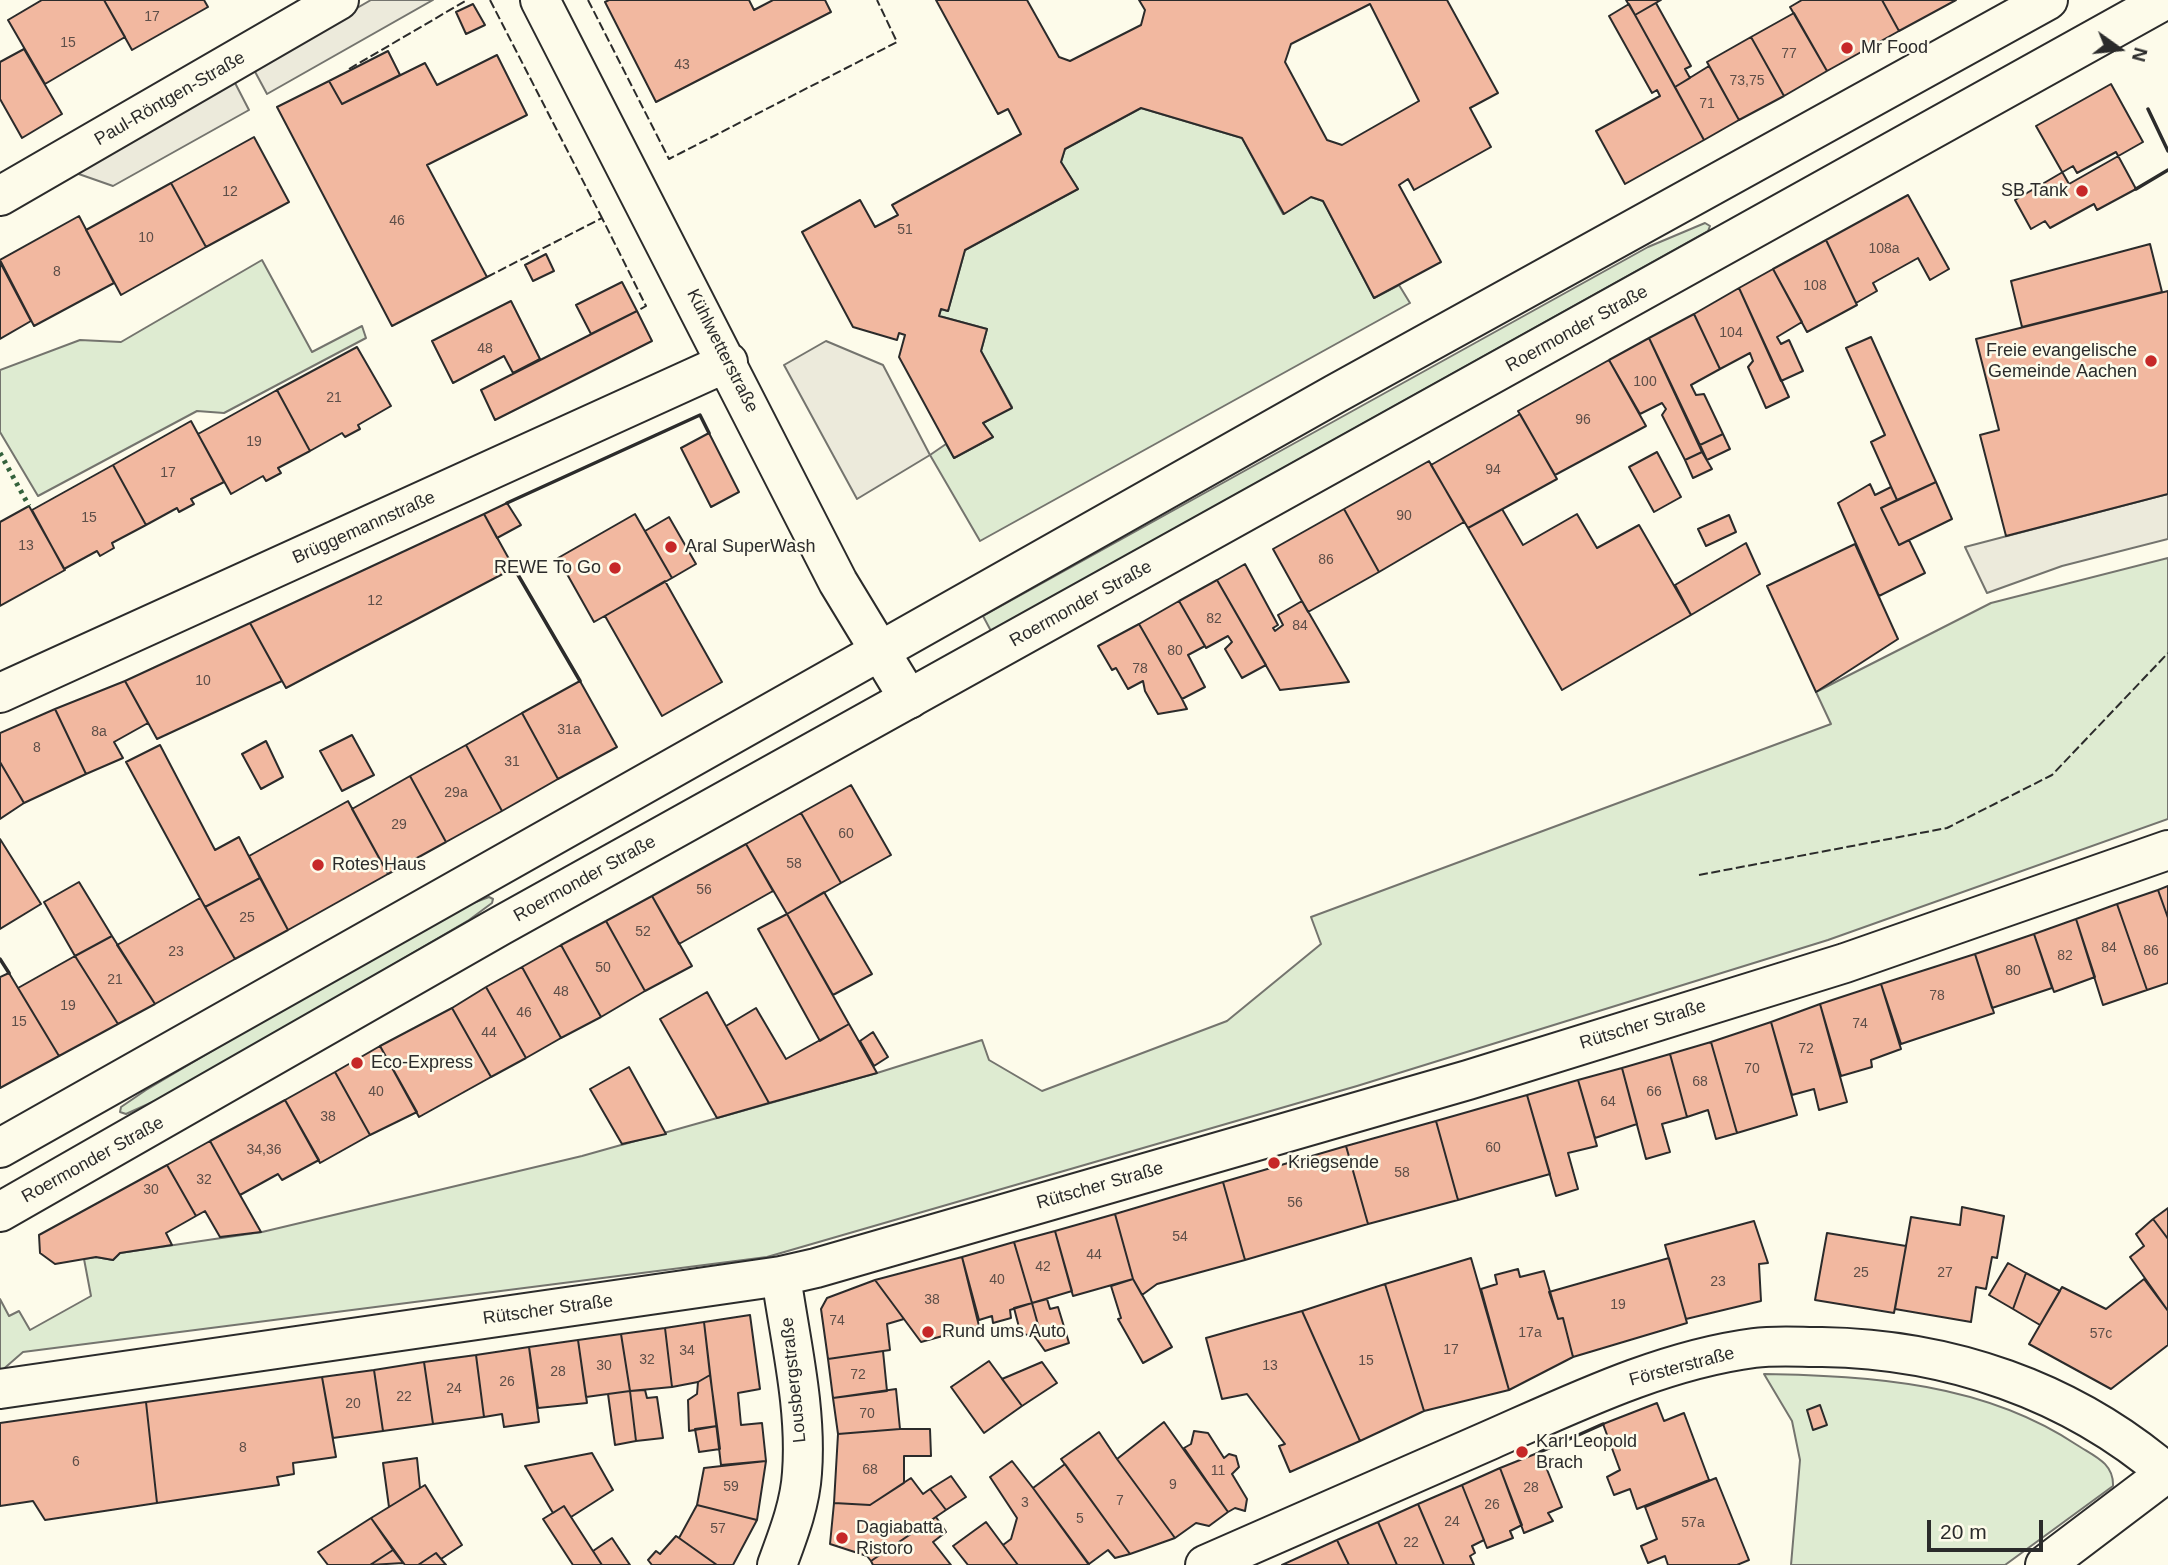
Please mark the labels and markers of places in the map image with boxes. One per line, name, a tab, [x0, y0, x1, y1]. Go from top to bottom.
place label: Mr Food	[1861, 37, 1928, 59]
marker: Mr Food	[1839, 40, 1855, 56]
place label: SB Tank	[2001, 180, 2068, 202]
marker: SB Tank	[2074, 183, 2090, 199]
place label: Freie evangelische Gemeinde Aachen	[1986, 340, 2137, 382]
marker: Freie evangelische Gemeinde Aachen	[2143, 353, 2159, 369]
place label: Aral SuperWash	[685, 536, 815, 558]
marker: Aral SuperWash	[663, 539, 679, 555]
place label: REWE To Go	[494, 557, 601, 579]
marker: REWE To Go	[607, 560, 623, 576]
place label: Rotes Haus	[332, 854, 426, 876]
marker: Rotes Haus	[310, 857, 326, 873]
place label: Eco-Express	[371, 1052, 473, 1074]
marker: Eco-Express	[349, 1055, 365, 1071]
place label: Kriegsende	[1288, 1152, 1379, 1174]
marker: Kriegsende	[1266, 1155, 1282, 1171]
place label: Rund ums Auto	[942, 1321, 1066, 1343]
marker: Rund ums Auto	[920, 1324, 936, 1340]
place label: Karl Leopold Brach	[1536, 1431, 1637, 1474]
marker: Karl Leopold Brach	[1514, 1444, 1530, 1460]
place label: Dagiabatta Ristoro	[856, 1517, 943, 1560]
marker: Dagiabatta Ristoro	[834, 1530, 850, 1546]

